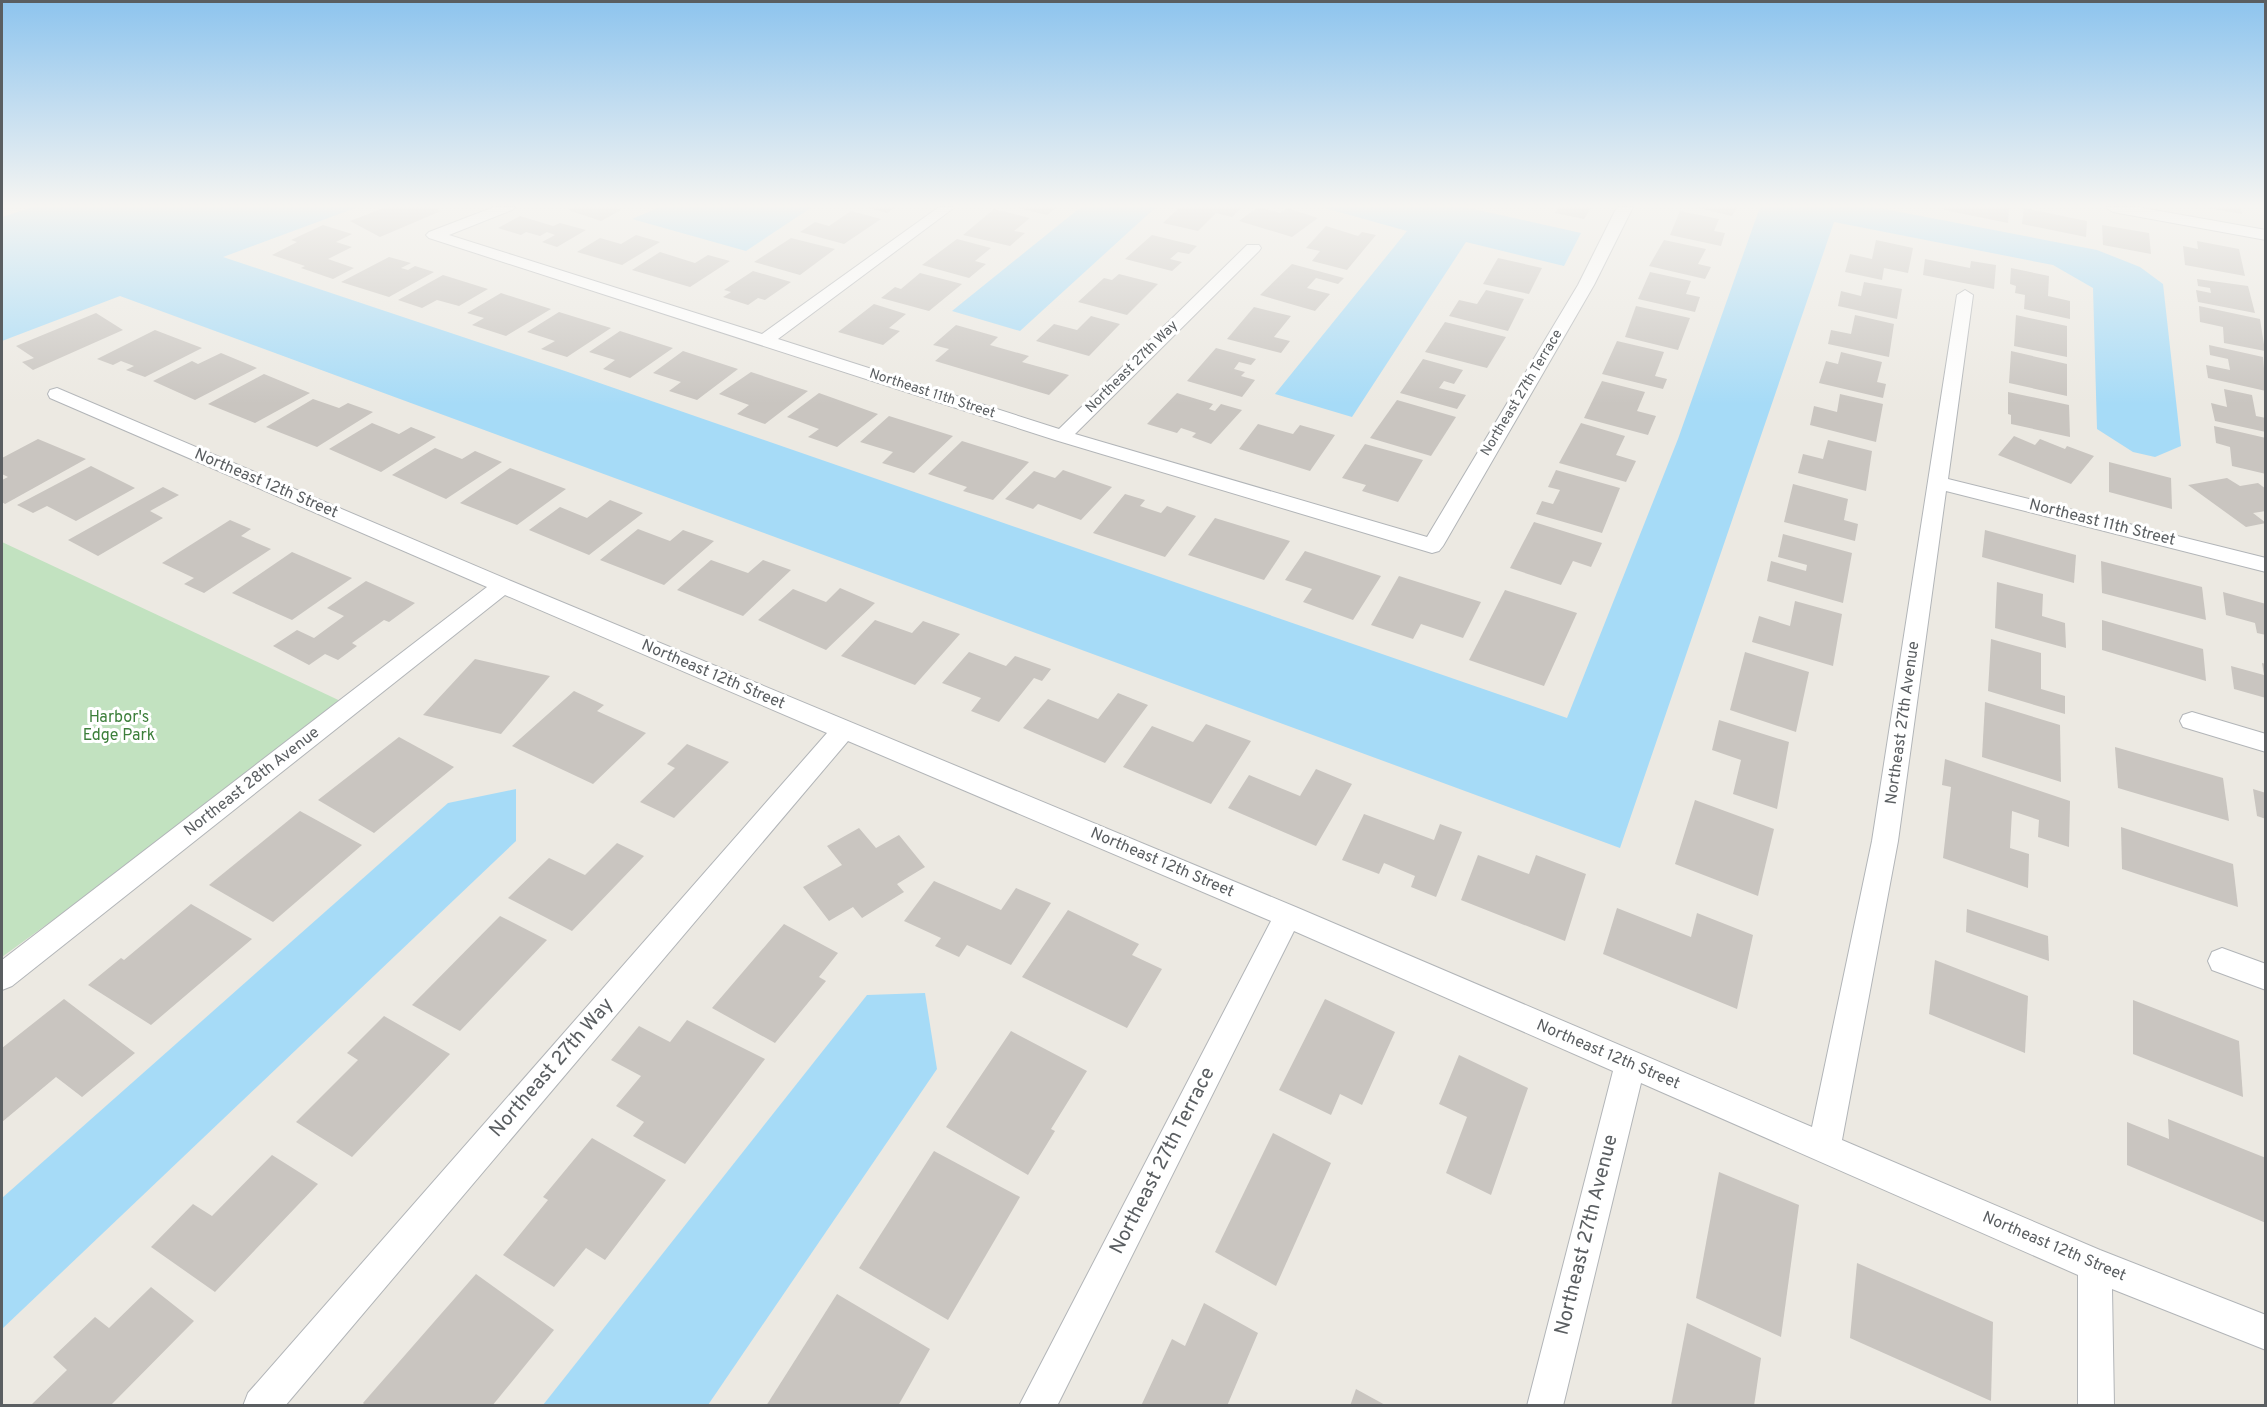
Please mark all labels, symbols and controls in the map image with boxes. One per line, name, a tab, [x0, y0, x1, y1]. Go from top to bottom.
street label: Northeast 27th Way	[1082, 317, 1182, 417]
street label: Northeast 27th Terrace	[1477, 327, 1567, 459]
street label: Northeast 11th Street	[867, 366, 997, 422]
street label: Northeast 12th Street	[191, 445, 341, 523]
street label: Northeast 11th Street	[2027, 495, 2177, 551]
street label: Northeast 12th Street	[638, 636, 788, 714]
street label: Northeast 27th Avenue	[1882, 640, 1924, 806]
park label: Harbor's Edge Park	[83, 708, 155, 746]
street label: Northeast 28th Avenue	[180, 723, 324, 841]
street label: Northeast 12th Street	[1087, 824, 1237, 902]
street label: Northeast 27th Way	[484, 993, 620, 1143]
street label: Northeast 12th Street	[1533, 1016, 1683, 1094]
street label: Northeast 27th Terrace	[1105, 1063, 1221, 1259]
street label: Northeast 27th Avenue	[1549, 1132, 1625, 1338]
street label: Northeast 12th Street	[1979, 1208, 2129, 1286]

